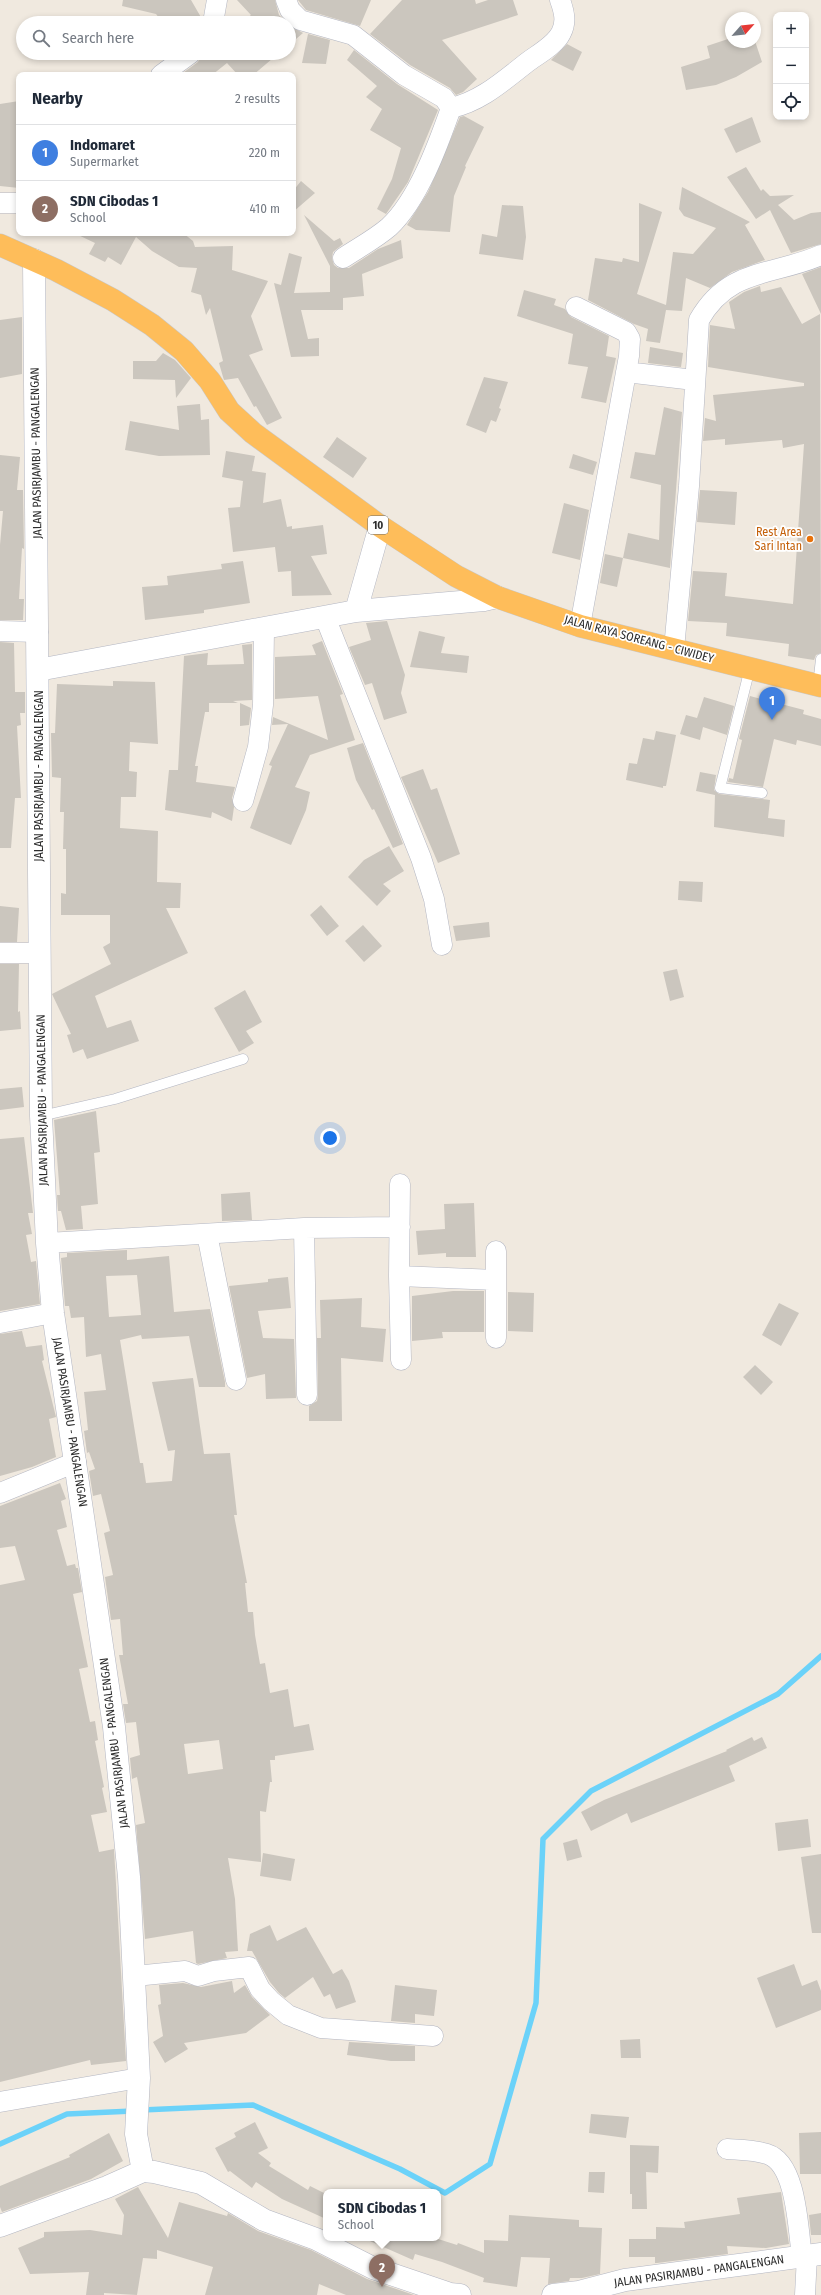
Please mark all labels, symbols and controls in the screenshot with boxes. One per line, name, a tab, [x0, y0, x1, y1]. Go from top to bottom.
north arrow	[725, 12, 761, 48]
map controls	[773, 12, 809, 120]
button: +	[773, 12, 809, 48]
search box	[16, 16, 296, 60]
icon: search	[30, 27, 52, 49]
text: Search here	[62, 29, 134, 47]
button: −	[773, 48, 809, 84]
button: locate	[773, 84, 809, 120]
text: Nearby	[32, 88, 83, 109]
text: 2 results	[235, 91, 280, 106]
text: Indomaret	[70, 136, 135, 154]
text: 1	[42, 145, 48, 160]
text: 220 m	[249, 145, 280, 160]
text: Supermarket	[70, 154, 139, 169]
text: SDN Cibodas 1	[70, 192, 158, 210]
text: 2	[42, 201, 48, 216]
text: 410 m	[250, 201, 280, 216]
text: School	[70, 210, 106, 225]
street label: JALAN PASIRJAMBU - PANGALENGAN	[28, 367, 44, 539]
road number: 10	[368, 516, 388, 534]
place label: Rest Area Sari Intan	[755, 525, 802, 553]
marker: Rest Area Sari Intan	[805, 534, 815, 544]
street label: JALAN RAYA SOREANG - CIWIDEY	[563, 612, 715, 666]
pin: 1	[759, 687, 785, 720]
street label: JALAN PASIRJAMBU - PANGALENGAN	[32, 690, 46, 862]
street label: JALAN PASIRJAMBU - PANGALENGAN	[34, 1014, 50, 1186]
your location	[320, 1128, 340, 1148]
street label: JALAN PASIRJAMBU - PANGALENGAN	[50, 1336, 90, 1508]
street label: JALAN PASIRJAMBU - PANGALENGAN	[97, 1657, 131, 1829]
popup	[323, 2189, 441, 2241]
text: SDN Cibodas 1	[338, 2199, 426, 2217]
text: School	[338, 2217, 374, 2232]
street label: JALAN PASIRJAMBU - PANGALENGAN	[613, 2252, 785, 2290]
pin: 2	[369, 2254, 395, 2287]

